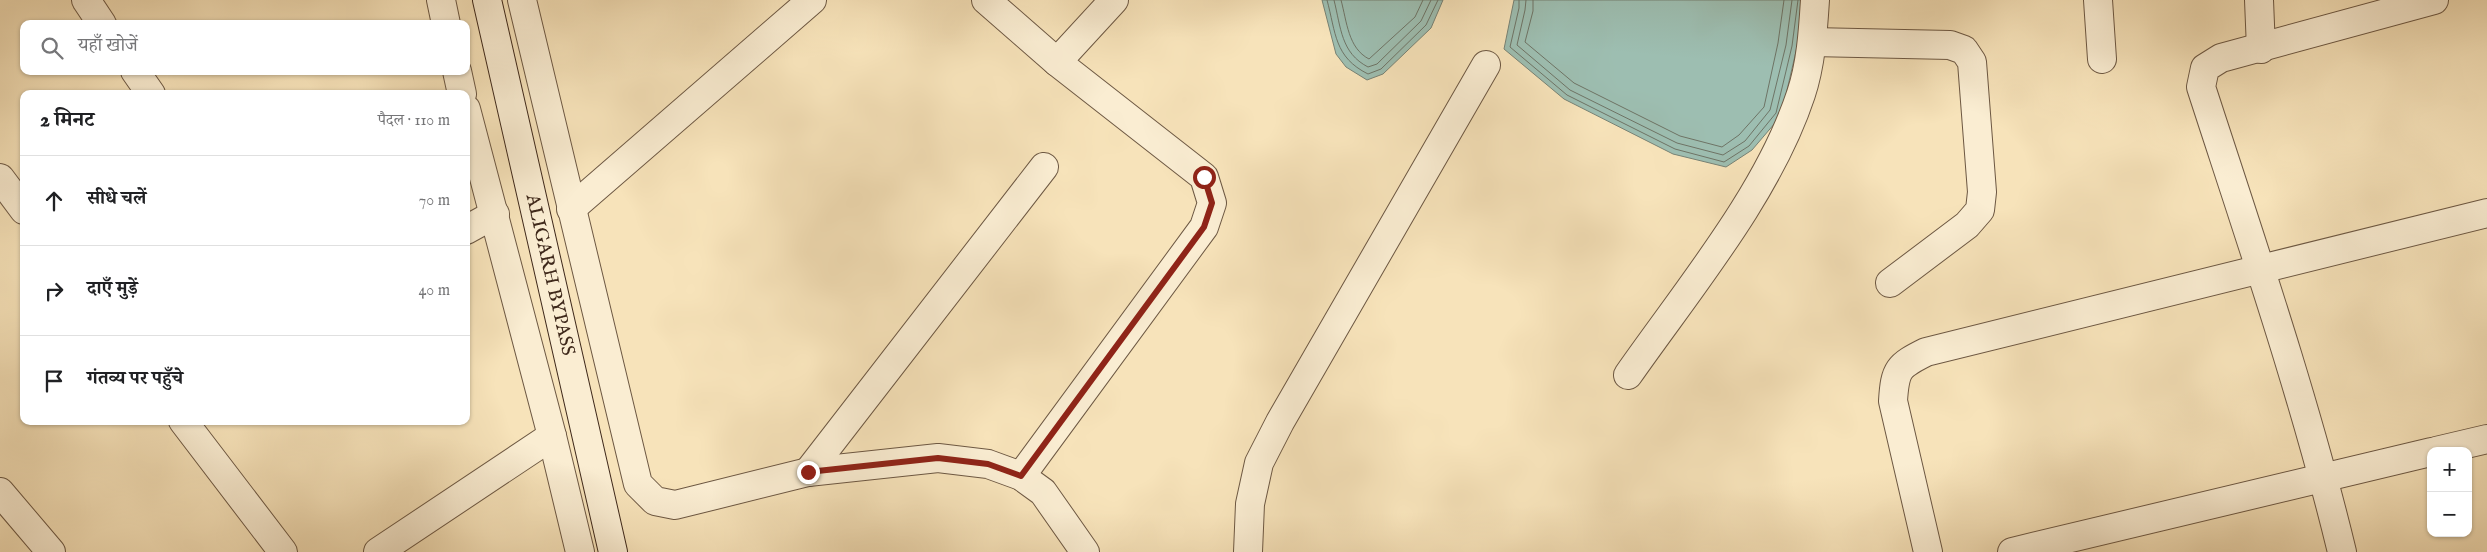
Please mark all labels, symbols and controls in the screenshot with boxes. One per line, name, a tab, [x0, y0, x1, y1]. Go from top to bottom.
search box	[20, 20, 470, 75]
icon: search	[38, 34, 66, 62]
text: यहाँ खोजें	[78, 34, 138, 58]
text: 2 मिनट	[40, 107, 94, 134]
text: पैदल · 110 m	[378, 111, 450, 131]
route start	[1193, 166, 1216, 189]
icon: ahead	[40, 187, 68, 215]
text: सीधे चलें	[87, 187, 146, 211]
text: 70 m	[419, 191, 450, 211]
street label: ALIGARH BYPASS	[519, 191, 580, 358]
icon: right	[40, 277, 68, 305]
text: दाएँ मुड़ें	[87, 277, 138, 301]
text: 40 m	[418, 281, 450, 301]
icon: arrive	[40, 367, 68, 395]
text: गंतव्य पर पहुँचे	[87, 367, 183, 391]
map controls	[2427, 447, 2472, 537]
button: +	[2427, 447, 2472, 492]
route end	[797, 461, 820, 484]
button: −	[2427, 492, 2472, 537]

